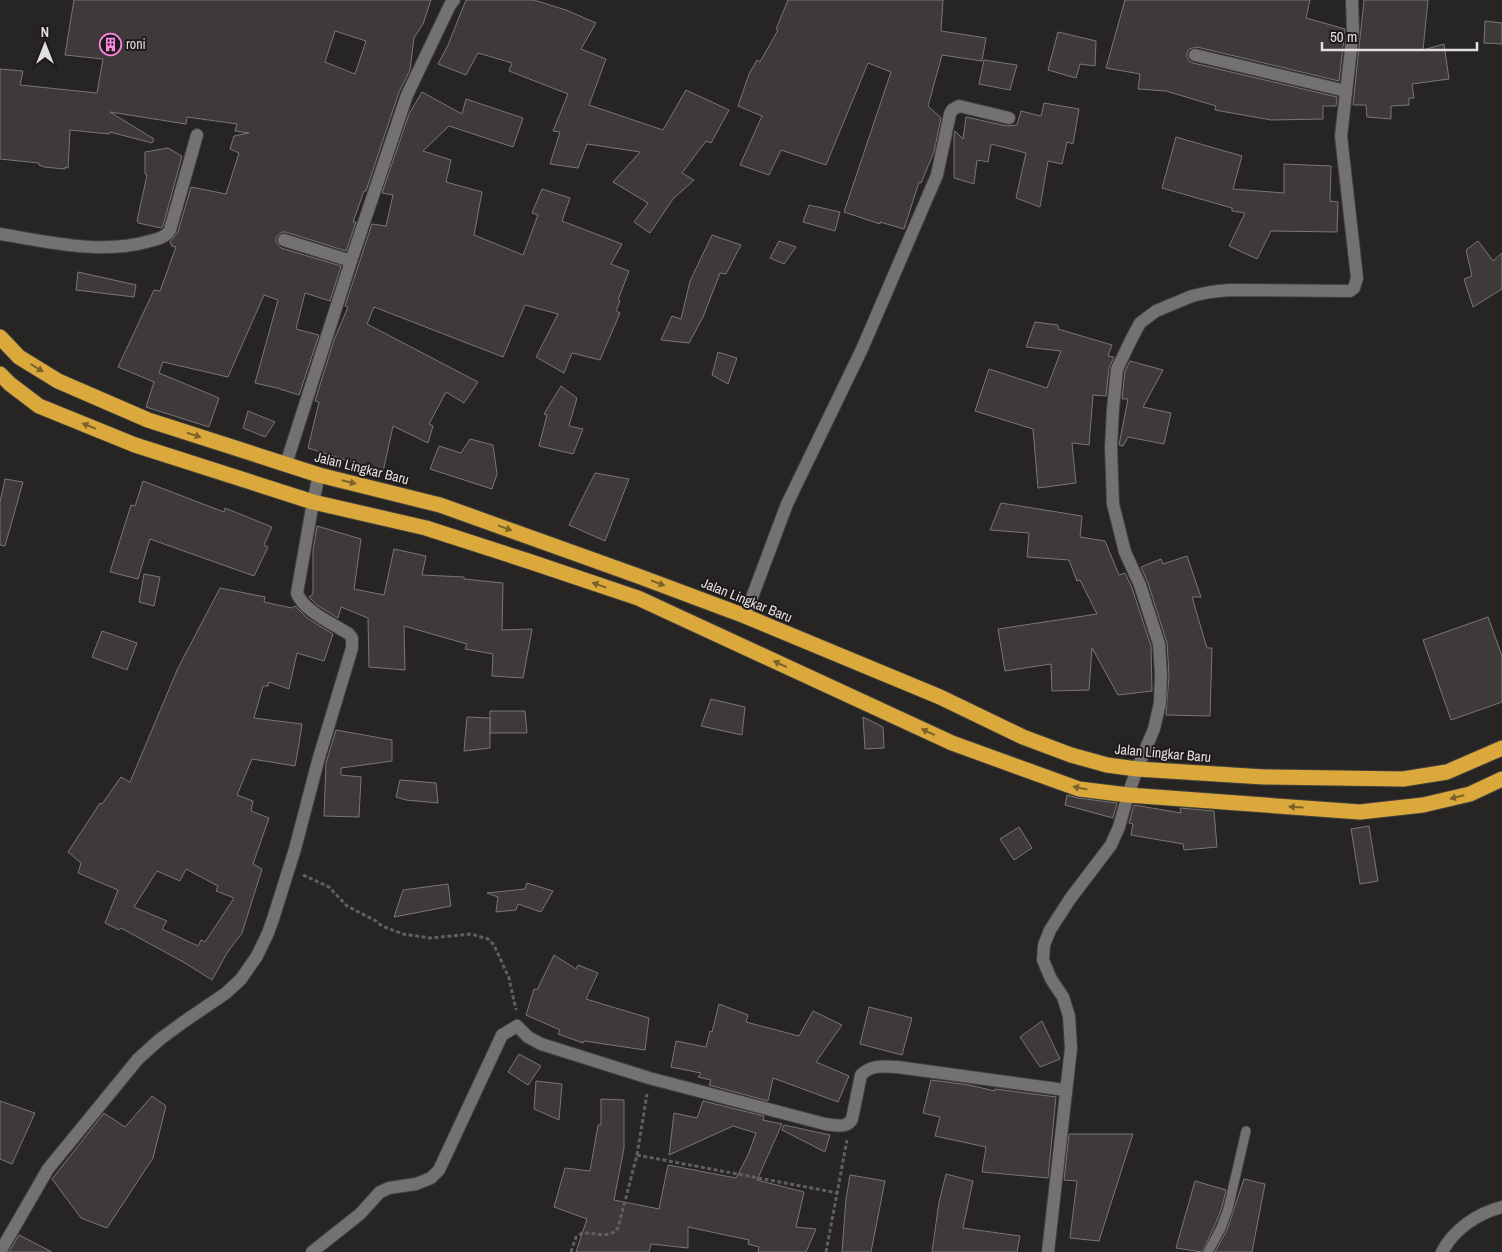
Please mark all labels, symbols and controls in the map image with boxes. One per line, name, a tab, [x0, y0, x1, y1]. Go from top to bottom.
north arrow	[20, 20, 70, 70]
scale bar	[1322, 20, 1477, 52]
text: N	[41, 23, 49, 41]
text: 50 m	[1330, 26, 1357, 47]
building icon: roni	[98, 32, 122, 56]
place label: roni	[126, 35, 146, 53]
one-way arrow	[30, 363, 43, 373]
one-way arrow	[82, 422, 97, 430]
one-way arrow	[187, 431, 202, 439]
street label: Jalan Lingkar Baru	[313, 448, 411, 488]
one-way arrow	[342, 478, 357, 486]
one-way arrow	[498, 524, 513, 532]
street label: Jalan Lingkar Baru	[699, 574, 795, 626]
one-way arrow	[651, 579, 666, 587]
one-way arrow	[592, 580, 607, 588]
one-way arrow	[773, 659, 787, 667]
one-way arrow	[921, 728, 935, 736]
street label: Jalan Lingkar Baru	[1114, 740, 1212, 766]
one-way arrow	[1072, 784, 1087, 792]
one-way arrow	[1449, 793, 1464, 801]
one-way arrow	[1288, 803, 1304, 811]

